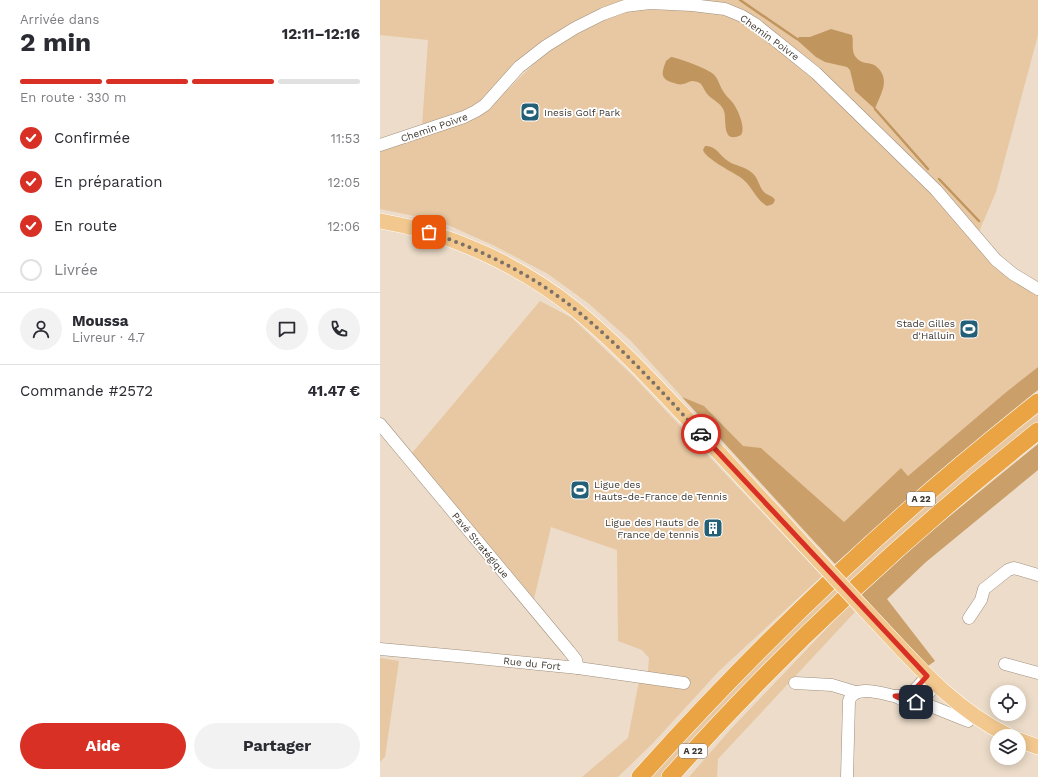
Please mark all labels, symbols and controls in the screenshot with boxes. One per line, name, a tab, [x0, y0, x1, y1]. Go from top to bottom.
text: Arrivée dans	[20, 12, 99, 27]
street label: Chemin Poivre	[738, 12, 802, 63]
text: 12:11–12:16	[282, 25, 360, 43]
text: 2 min	[20, 27, 91, 57]
text: En route · 330 m	[20, 90, 127, 105]
sports icon: Inesis Golf Park	[519, 101, 541, 123]
place label: Inesis Golf Park	[544, 107, 621, 118]
street label: Chemin Poivre	[399, 111, 469, 144]
icon: check	[20, 127, 42, 149]
text: Confirmée	[54, 129, 130, 147]
text: 11:53	[331, 131, 360, 146]
icon: check	[20, 171, 42, 193]
text: En préparation	[54, 173, 162, 191]
text: 12:05	[328, 175, 360, 190]
icon: check	[20, 215, 42, 237]
pin	[412, 215, 446, 249]
text: En route	[54, 217, 117, 235]
text: 12:06	[328, 219, 360, 234]
icon: bag	[418, 221, 440, 243]
text: Livrée	[54, 261, 98, 279]
button: person	[20, 308, 62, 350]
button: chat	[266, 308, 308, 350]
button: phone	[318, 308, 360, 350]
text: Moussa	[72, 312, 129, 330]
place label: Stade Gilles d'Halluin	[896, 318, 955, 341]
sports icon: Stade Gilles d'Halluin	[958, 318, 980, 340]
text: Livreur · 4.7	[72, 330, 145, 345]
text: Commande #2572	[20, 382, 153, 400]
text: 41.47 €	[307, 382, 360, 400]
courier	[681, 414, 721, 454]
icon: car	[690, 423, 712, 445]
sports icon: Ligue des Hauts-de-France de Tennis	[569, 479, 591, 501]
place label: Ligue des Hauts-de-France de Tennis	[594, 479, 727, 502]
road number: A 22	[907, 492, 935, 506]
street label: Pavé Stratégique	[450, 510, 511, 580]
place label: Ligue des Hauts de France de tennis	[605, 517, 699, 540]
building icon: Ligue des Hauts de France de tennis	[702, 517, 724, 539]
street label: Rue du Fort	[503, 655, 562, 672]
pin	[899, 685, 933, 719]
map controls	[990, 685, 1026, 765]
button: locate	[990, 685, 1026, 721]
icon: home	[905, 691, 927, 713]
button: Aide	[20, 723, 186, 769]
button: Partager	[194, 723, 360, 769]
button: layers	[990, 729, 1026, 765]
road number: A 22	[679, 744, 707, 758]

